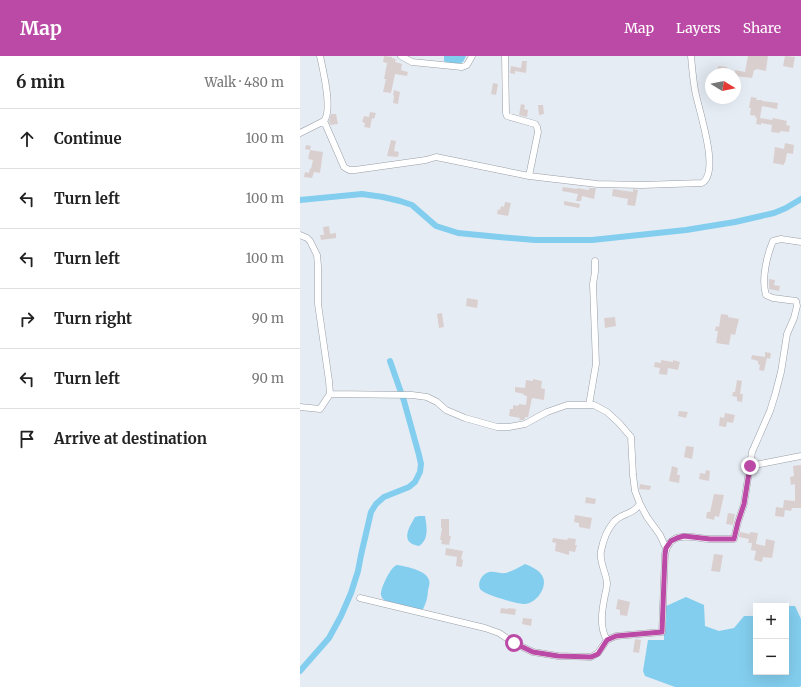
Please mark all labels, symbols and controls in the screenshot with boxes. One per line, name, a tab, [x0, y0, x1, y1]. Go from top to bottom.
text: Map	[20, 16, 62, 40]
text: Map	[624, 19, 654, 37]
text: Layers	[676, 19, 721, 37]
text: Share	[743, 19, 781, 37]
north arrow	[705, 68, 741, 104]
text: 6 min	[16, 71, 65, 93]
text: Walk · 480 m	[205, 74, 284, 91]
icon: ahead	[16, 128, 38, 150]
text: Continue	[54, 129, 122, 148]
text: 100 m	[246, 130, 284, 147]
icon: left	[16, 188, 38, 210]
text: Turn left	[54, 189, 120, 208]
text: 100 m	[246, 190, 284, 207]
icon: left	[16, 248, 38, 270]
text: Turn left	[54, 249, 120, 268]
text: 100 m	[246, 250, 284, 267]
icon: right	[16, 308, 38, 330]
text: Turn right	[54, 309, 132, 328]
text: 90 m	[252, 310, 284, 327]
icon: left	[16, 368, 38, 390]
text: Turn left	[54, 369, 120, 388]
text: 90 m	[252, 370, 284, 387]
icon: arrive	[16, 428, 38, 450]
text: Arrive at destination	[54, 429, 207, 448]
route end	[741, 457, 759, 475]
map controls	[753, 603, 789, 675]
button: +	[753, 603, 789, 639]
route start	[505, 634, 523, 652]
button: −	[753, 639, 789, 675]

